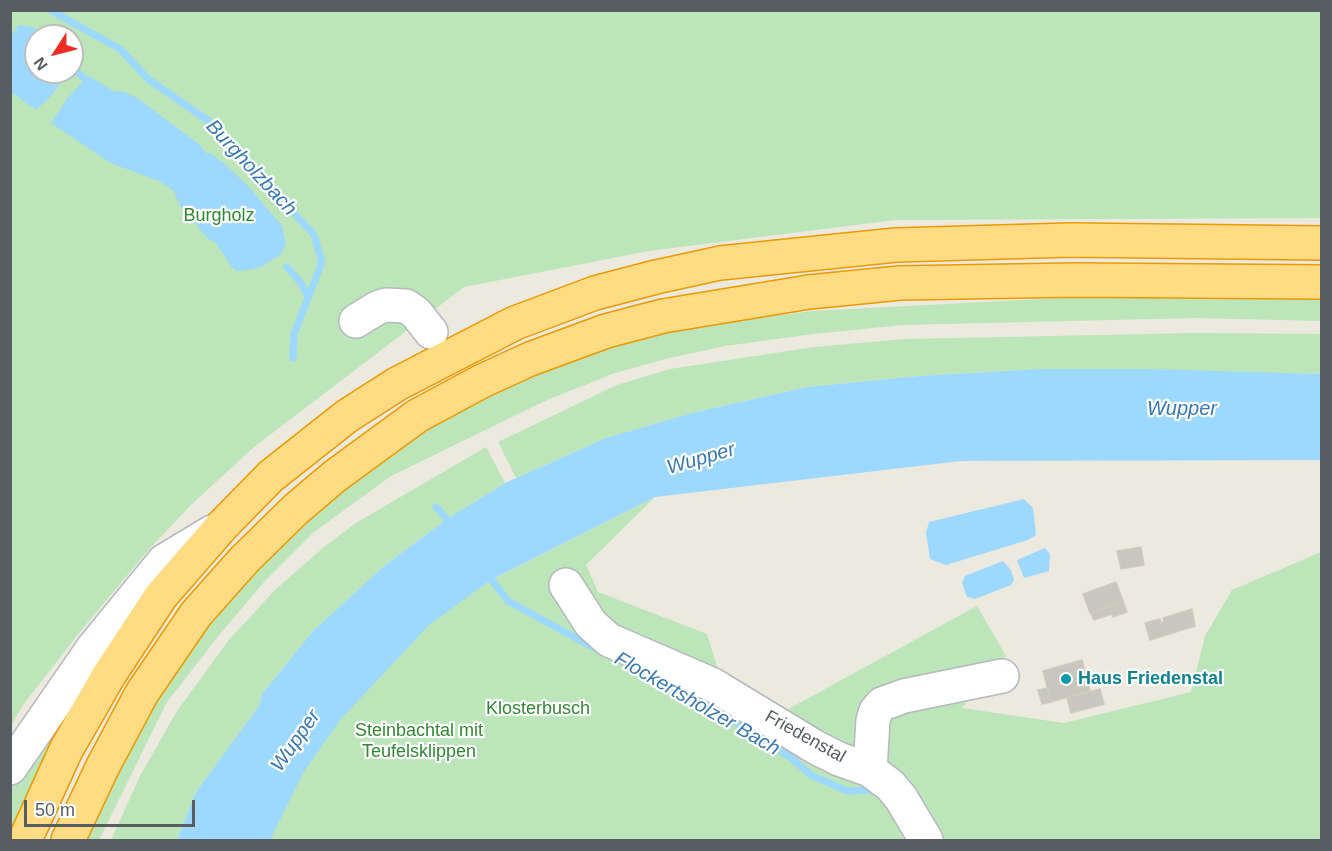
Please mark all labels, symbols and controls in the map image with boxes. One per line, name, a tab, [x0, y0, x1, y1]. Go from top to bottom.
north arrow	[24, 24, 84, 84]
text: N	[30, 54, 51, 73]
water label: Burgholzbach	[201, 115, 301, 221]
park label: Burgholz	[183, 205, 255, 227]
water label: Wupper	[1147, 397, 1217, 421]
water label: Wupper	[664, 438, 738, 480]
water label: Flockertsholzer Bach	[610, 647, 784, 761]
place label: Haus Friedenstal	[1078, 668, 1223, 690]
marker: Haus Friedenstal	[1059, 672, 1073, 686]
park label: Klosterbusch	[486, 698, 590, 720]
water label: Wupper	[266, 705, 326, 777]
street label: Friedenstal	[761, 706, 849, 768]
park label: Steinbachtal mit Teufelsklippen	[355, 720, 483, 762]
scale bar	[27, 788, 198, 826]
text: 50 m	[35, 800, 75, 820]

